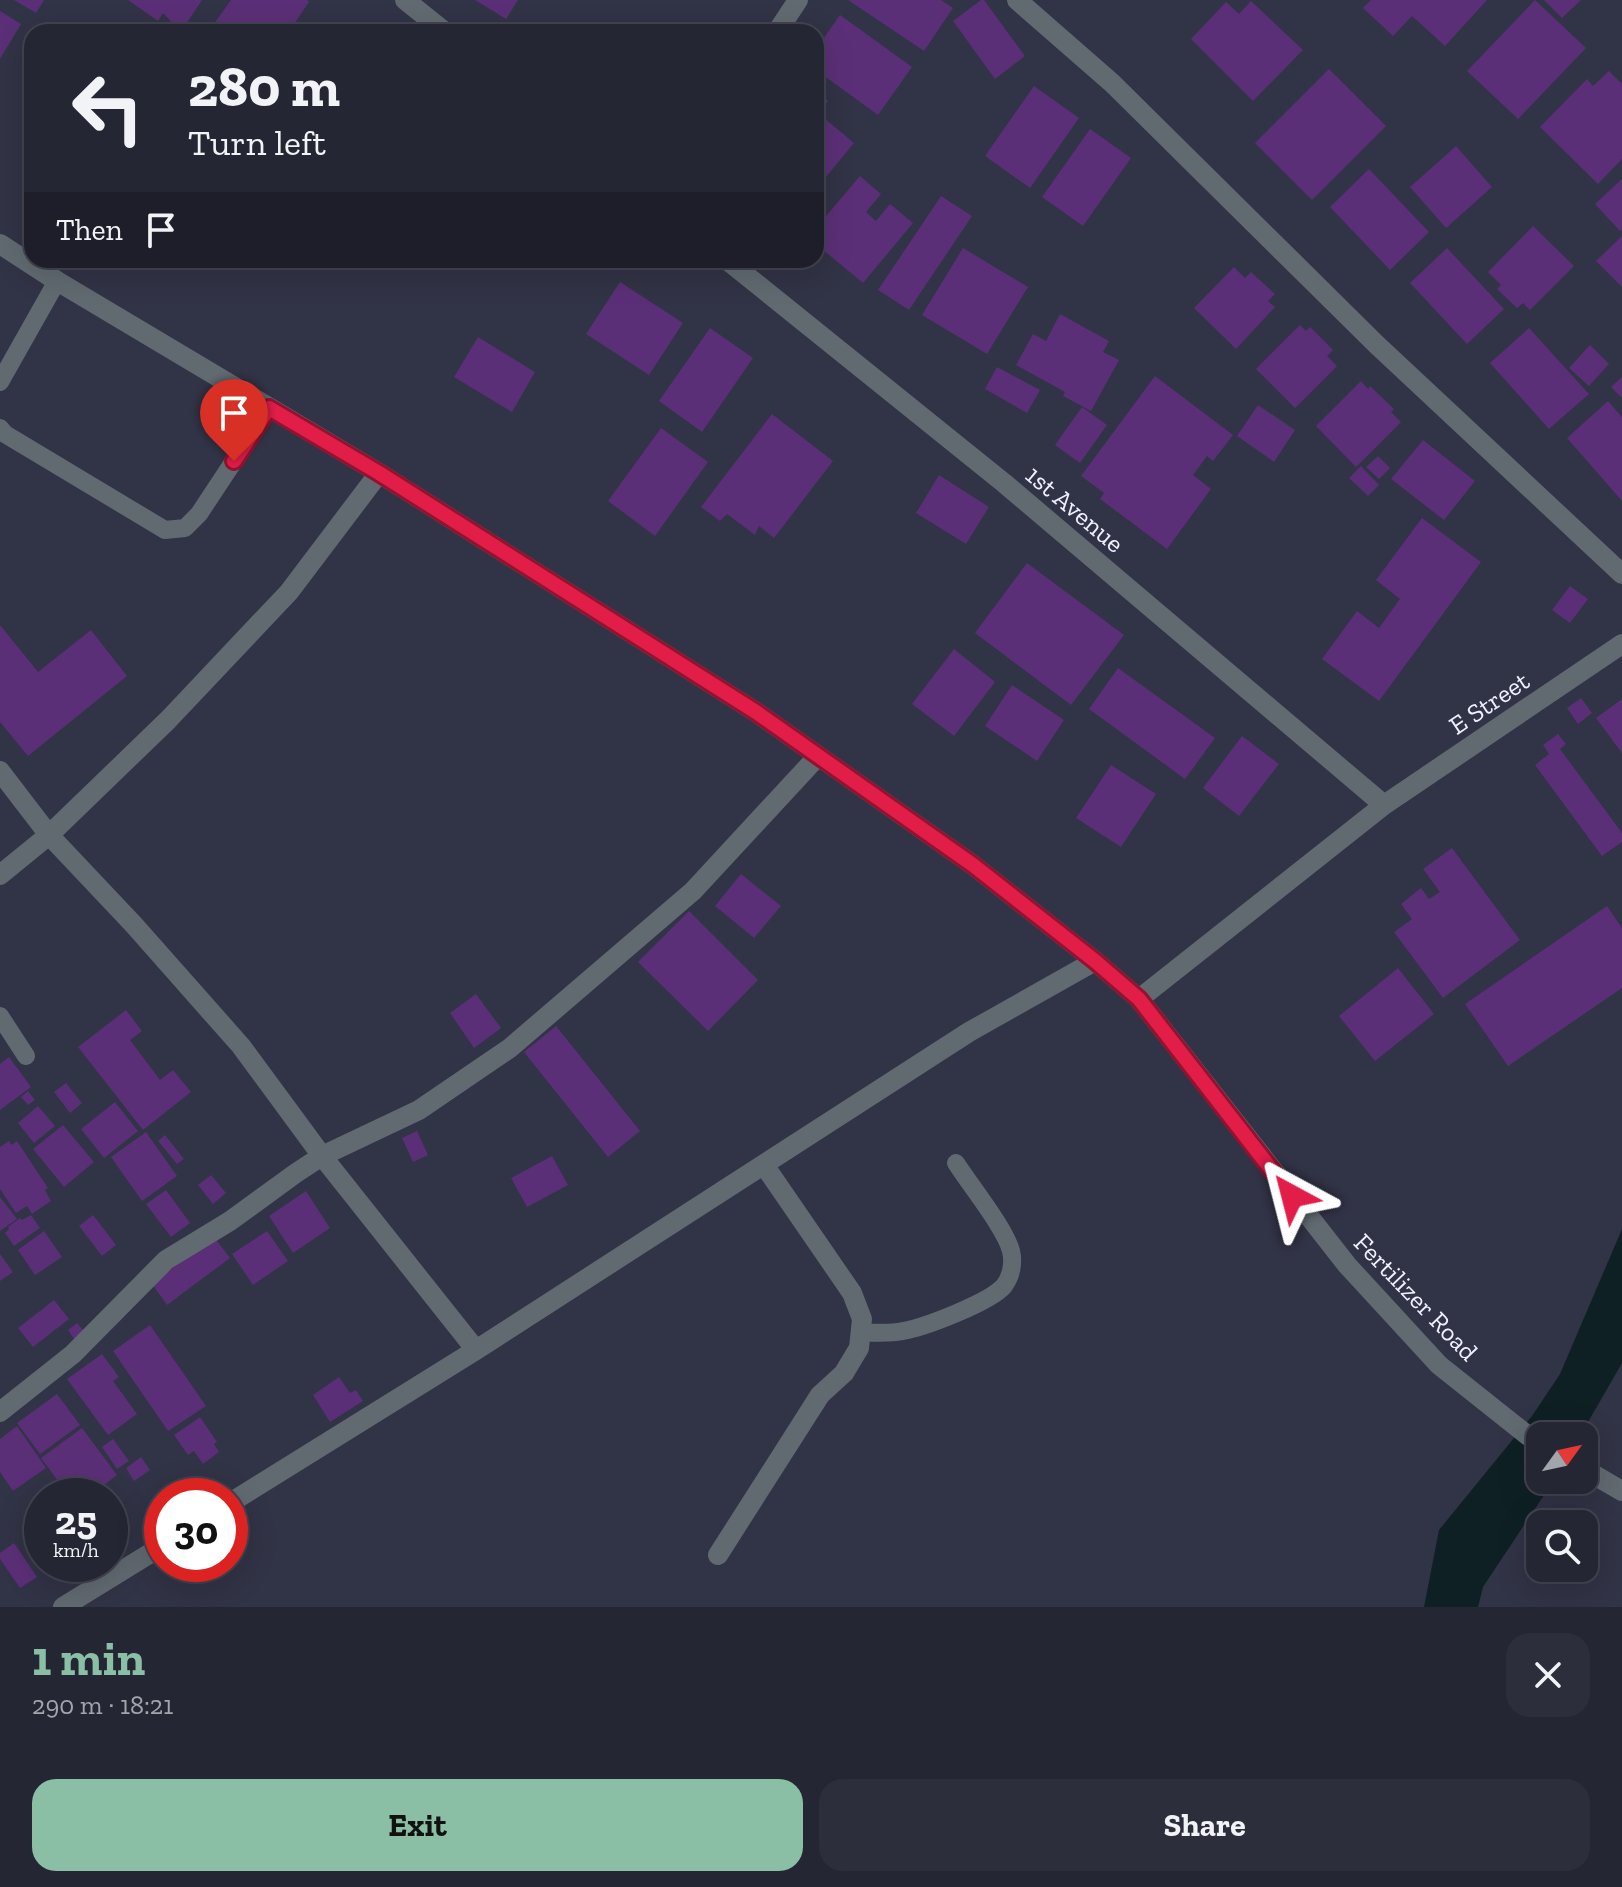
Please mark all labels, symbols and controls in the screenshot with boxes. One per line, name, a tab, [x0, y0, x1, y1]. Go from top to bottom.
text: 280 m	[188, 53, 340, 120]
icon: left	[56, 56, 160, 160]
text: Turn left	[188, 121, 326, 164]
icon: arrive	[139, 208, 183, 252]
text: Then	[56, 212, 123, 248]
pin	[200, 379, 268, 461]
icon: arrive	[212, 391, 256, 435]
street label: 1st Avenue	[1019, 459, 1131, 559]
street label: E Street	[1443, 664, 1535, 741]
position arrow	[1250, 1154, 1334, 1238]
street label: Fertilizer Road	[1347, 1227, 1485, 1367]
north arrow	[1526, 1422, 1598, 1494]
map controls	[1526, 1422, 1598, 1582]
speed limit sign: 30	[144, 1478, 248, 1582]
text: 25	[55, 1496, 97, 1544]
button: search	[1526, 1510, 1598, 1582]
text: km/h	[53, 1538, 99, 1562]
text: 1 min	[32, 1630, 145, 1687]
button: close	[1506, 1633, 1590, 1717]
text: 290 m · 18:21	[32, 1689, 173, 1721]
button: Exit	[32, 1779, 803, 1871]
button: Share	[819, 1779, 1590, 1871]

